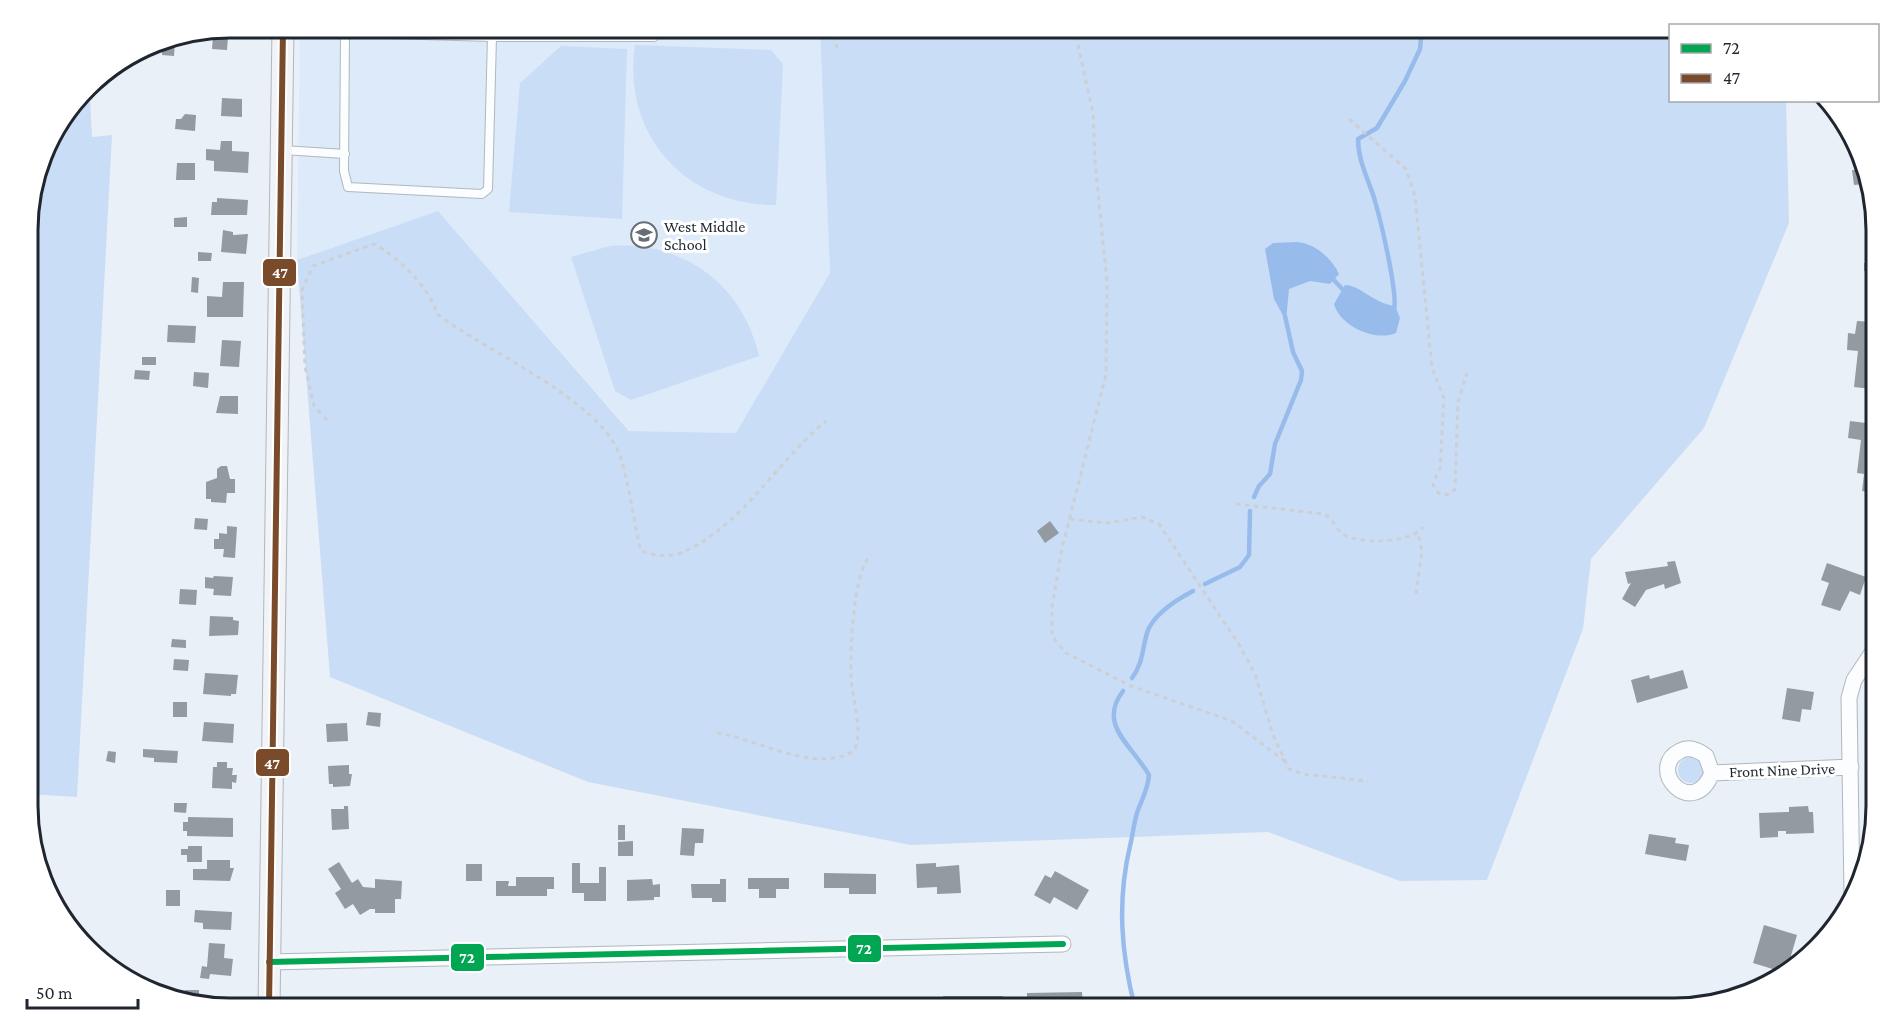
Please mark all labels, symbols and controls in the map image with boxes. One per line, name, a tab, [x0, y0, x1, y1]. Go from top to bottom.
legend	[1669, 24, 1879, 102]
text: 72	[1723, 38, 1740, 58]
text: 47	[1723, 68, 1740, 88]
place label: West Middle School	[664, 218, 745, 253]
school or university icon: West Middle School	[629, 220, 659, 250]
line badge: 47	[262, 258, 297, 287]
text: 47	[272, 264, 288, 281]
line badge: 47	[255, 748, 290, 777]
text: 47	[264, 755, 280, 772]
street label: Front Nine Drive	[1729, 760, 1835, 780]
line badge: 72	[847, 934, 882, 963]
text: 72	[856, 940, 872, 957]
line badge: 72	[450, 943, 485, 972]
text: 72	[459, 949, 475, 966]
scale bar	[27, 972, 138, 1010]
text: 50 m	[36, 983, 73, 1003]

